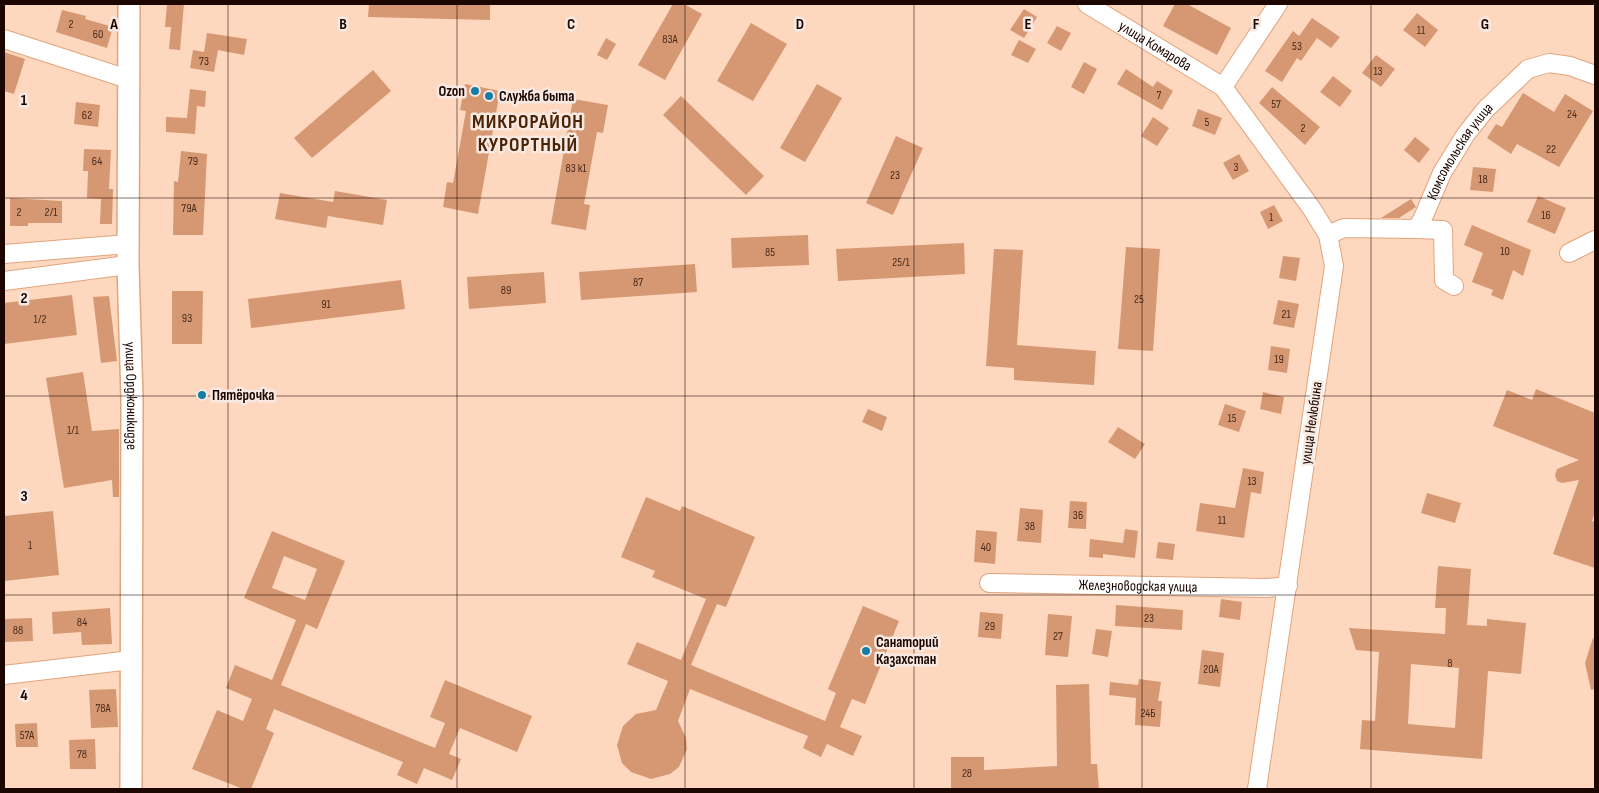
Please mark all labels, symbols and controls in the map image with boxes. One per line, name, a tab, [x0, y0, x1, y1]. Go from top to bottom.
text: A	[109, 15, 118, 34]
text: B	[339, 15, 347, 34]
text: C	[567, 15, 575, 34]
text: D	[796, 15, 804, 34]
text: E	[1025, 15, 1032, 34]
text: F	[1253, 15, 1260, 34]
text: G	[1481, 15, 1489, 34]
house number: 2	[69, 17, 74, 32]
street label: улица Комарова	[1115, 17, 1195, 76]
house number: 11	[1417, 23, 1426, 38]
house number: 60	[93, 27, 103, 42]
house number: 83А	[662, 32, 679, 47]
house number: 53	[1292, 39, 1302, 54]
house number: 73	[199, 54, 209, 69]
house number: 13	[1373, 64, 1383, 79]
place label: Ozon	[438, 82, 465, 101]
marker: Ozon	[469, 85, 481, 97]
place label: Служба быта	[499, 87, 574, 106]
house number: 7	[1157, 88, 1162, 103]
marker: Служба быта	[483, 90, 495, 102]
text: 1	[21, 91, 28, 110]
house number: 57	[1271, 97, 1281, 112]
street label: Комсомольская улица	[1423, 98, 1497, 203]
house number: 24	[1567, 107, 1577, 122]
house number: 62	[82, 108, 92, 123]
district label: МИКРОРАЙОН КУРОРТНЫЙ	[472, 110, 584, 157]
house number: 5	[1205, 115, 1210, 130]
house number: 2	[1301, 121, 1306, 136]
house number: 22	[1546, 142, 1556, 157]
house number: 64	[92, 154, 102, 169]
house number: 79	[188, 154, 198, 169]
house number: 3	[1233, 160, 1239, 175]
house number: 83 к1	[566, 161, 587, 176]
house number: 23	[890, 168, 900, 183]
house number: 18	[1478, 172, 1488, 187]
house number: 79А	[181, 201, 197, 216]
house number: 2	[17, 205, 22, 220]
house number: 2/1	[45, 205, 58, 220]
house number: 16	[1541, 208, 1551, 223]
house number: 1	[1269, 210, 1274, 225]
house number: 10	[1500, 244, 1510, 259]
house number: 85	[765, 245, 775, 260]
house number: 25/1	[892, 255, 911, 270]
house number: 87	[633, 275, 643, 290]
house number: 89	[501, 283, 511, 298]
text: 2	[20, 289, 28, 308]
house number: 25	[1134, 292, 1144, 307]
house number: 91	[321, 297, 332, 312]
house number: 21	[1281, 307, 1291, 322]
house number: 93	[182, 311, 192, 326]
house number: 1/2	[34, 312, 46, 327]
street label: улица Орджоникидзе	[120, 342, 141, 450]
house number: 19	[1274, 352, 1284, 367]
street label: улица Нелюбина	[1296, 380, 1327, 466]
place label: Пятёрочка	[212, 386, 274, 405]
marker: Пятёрочка	[196, 389, 208, 401]
house number: 15	[1227, 411, 1237, 426]
house number: 1/1	[67, 423, 80, 438]
house number: 13	[1247, 474, 1257, 489]
text: 3	[20, 487, 28, 506]
house number: 36	[1073, 508, 1083, 523]
house number: 11	[1218, 513, 1227, 528]
house number: 38	[1025, 519, 1035, 534]
house number: 1	[28, 538, 33, 553]
house number: 40	[981, 540, 991, 555]
street label: Железноводская улица	[1078, 576, 1198, 597]
house number: 23	[1144, 611, 1154, 626]
house number: 84	[77, 615, 87, 630]
house number: 29	[985, 619, 995, 634]
house number: 88	[13, 623, 23, 638]
house number: 27	[1053, 629, 1063, 644]
place label: Санаторий Казахстан	[876, 633, 938, 669]
marker: Санаторий Казахстан	[860, 645, 872, 657]
house number: 8	[1447, 656, 1453, 671]
house number: 20А	[1203, 662, 1220, 677]
text: 4	[20, 686, 28, 705]
house number: 78А	[95, 701, 111, 716]
house number: 24Б	[1140, 706, 1156, 721]
house number: 57А	[20, 728, 35, 743]
house number: 78	[77, 747, 87, 762]
house number: 28	[962, 766, 972, 781]

